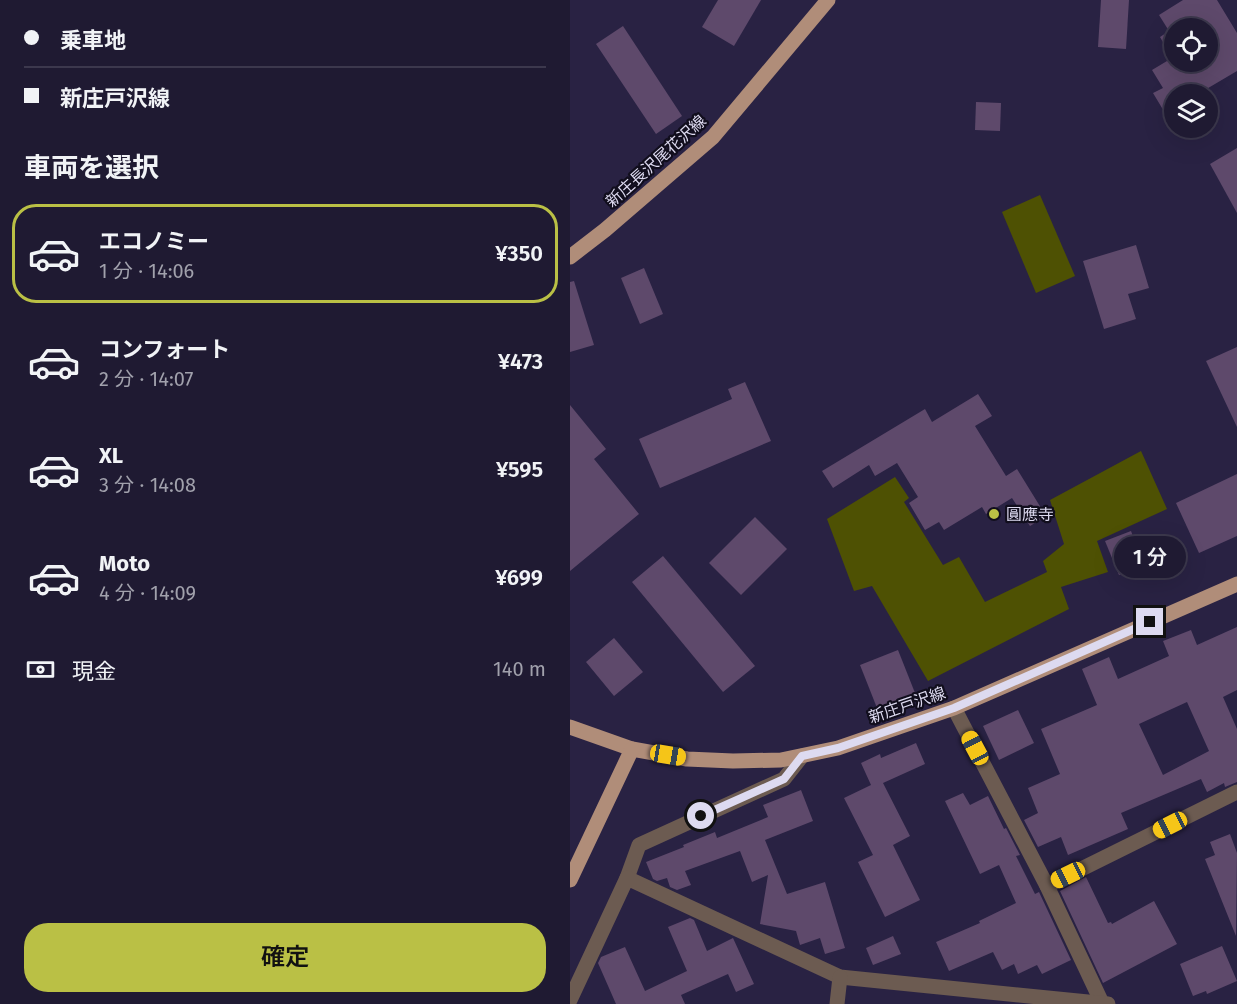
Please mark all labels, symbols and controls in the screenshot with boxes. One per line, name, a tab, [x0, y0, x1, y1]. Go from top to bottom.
map controls	[1164, 18, 1218, 138]
button: locate	[1164, 18, 1218, 72]
text: 乗車地	[60, 27, 126, 54]
button: layers	[1164, 84, 1218, 138]
text: 新庄戸沢線	[60, 85, 170, 112]
street label: 新庄長沢尾花沢線	[602, 111, 710, 211]
text: 車両を選択	[24, 152, 159, 184]
icon: car	[27, 227, 81, 281]
text: エコノミー	[99, 228, 209, 255]
text: ¥350	[495, 240, 543, 267]
text: 1 分 · 14:06	[99, 259, 194, 283]
icon: car	[27, 335, 81, 389]
text: コンフォート	[99, 336, 230, 363]
text: ¥473	[498, 348, 543, 375]
text: 2 分 · 14:07	[99, 367, 193, 391]
text: XL	[99, 442, 123, 469]
icon: car	[27, 443, 81, 497]
text: ¥595	[496, 456, 543, 483]
text: 3 分 · 14:08	[99, 473, 196, 497]
place label: 圓應寺	[1006, 505, 1054, 524]
marker: 圓應寺	[987, 507, 1001, 521]
callout: 1 分	[1114, 535, 1186, 577]
text: 1 分	[1133, 545, 1167, 569]
text: Moto	[99, 550, 150, 577]
icon: car	[27, 551, 81, 605]
text: ¥699	[495, 564, 543, 591]
text: 4 分 · 14:09	[99, 581, 196, 605]
route end	[1136, 608, 1163, 635]
icon: cash	[24, 653, 57, 686]
text: 140 m	[493, 657, 546, 681]
text: 現金	[72, 658, 116, 685]
street label: 新庄戸沢線	[866, 683, 948, 727]
car	[959, 728, 991, 768]
car	[649, 743, 687, 767]
route start	[687, 802, 714, 829]
car	[1150, 809, 1190, 841]
car	[1048, 859, 1088, 891]
button: 確定	[24, 923, 546, 992]

